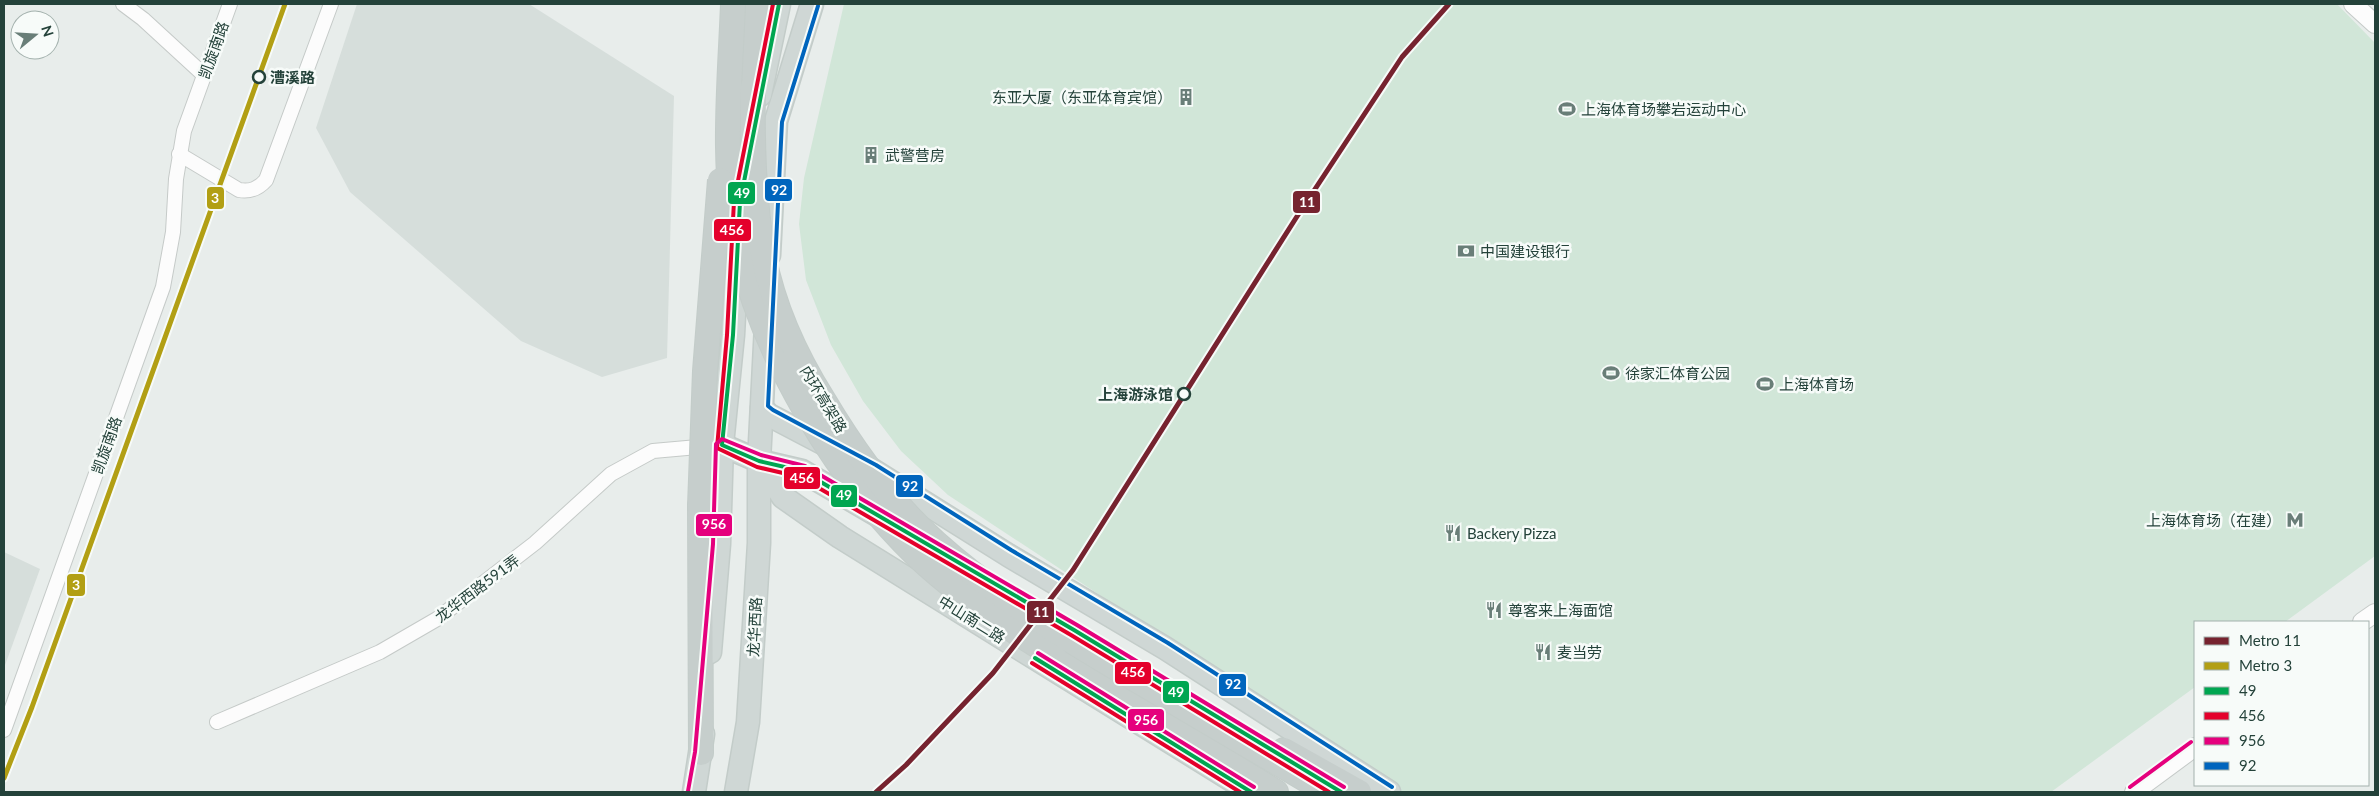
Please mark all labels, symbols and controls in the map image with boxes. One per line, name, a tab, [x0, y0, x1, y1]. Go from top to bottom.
north arrow	[10, 10, 60, 60]
street label: 凯旋南路	[194, 19, 232, 81]
text: N	[38, 23, 58, 39]
place label: 漕溪路	[270, 68, 315, 86]
marker: 漕溪路	[252, 70, 266, 84]
building icon: 东亚大厦（东亚体育宾馆）	[1176, 87, 1196, 107]
place label: 东亚大厦（东亚体育宾馆）	[992, 88, 1172, 106]
sports icon: 上海体育场攀岩运动中心	[1557, 99, 1577, 119]
place label: 上海体育场攀岩运动中心	[1581, 100, 1746, 118]
building icon: 武警营房	[861, 145, 881, 165]
place label: 武警营房	[885, 146, 945, 164]
line badge: 92	[764, 178, 793, 202]
line badge: 49	[727, 181, 756, 205]
text: 92	[771, 181, 787, 198]
text: 49	[734, 184, 750, 201]
line badge: 3	[206, 186, 225, 210]
text: 3	[211, 189, 219, 206]
line badge: 11	[1292, 190, 1321, 214]
text: 11	[1299, 193, 1315, 210]
line badge: 456	[713, 218, 752, 242]
text: 456	[720, 221, 744, 238]
bank icon: 中国建设银行	[1456, 241, 1476, 261]
place label: 中国建设银行	[1480, 242, 1570, 260]
street label: 内环高架路	[797, 362, 851, 436]
sports icon: 徐家汇体育公园	[1601, 363, 1621, 383]
place label: 徐家汇体育公园	[1625, 364, 1730, 382]
sports icon: 上海体育场	[1755, 374, 1775, 394]
place label: 上海体育场	[1779, 375, 1854, 393]
place label: 上海游泳馆	[1098, 385, 1173, 403]
marker: 上海游泳馆	[1177, 387, 1191, 401]
street label: 凯旋南路	[87, 414, 125, 476]
line badge: 456	[783, 466, 821, 490]
text: 456	[790, 469, 814, 486]
line badge: 92	[895, 474, 924, 498]
text: 92	[902, 477, 918, 494]
line badge: 49	[830, 484, 858, 508]
text: 49	[836, 486, 852, 503]
metro station icon: 上海体育场（在建）	[2285, 510, 2305, 530]
place label: 上海体育场（在建）	[2146, 511, 2281, 529]
line badge: 956	[695, 513, 733, 537]
text: 956	[702, 515, 726, 532]
restaurant icon: Backery Pizza	[1443, 523, 1463, 543]
place label: Backery Pizza	[1467, 524, 1557, 542]
street label: 龙华西路591弄	[431, 550, 523, 626]
line badge: 3	[66, 573, 86, 597]
text: 3	[72, 576, 80, 593]
street label: 中山南二路	[935, 591, 1009, 647]
street label: 龙华西路	[743, 597, 765, 657]
line badge: 11	[1026, 600, 1055, 624]
restaurant icon: 尊客来上海面馆	[1484, 600, 1504, 620]
place label: 尊客来上海面馆	[1508, 601, 1613, 619]
text: 11	[1033, 603, 1049, 620]
legend	[2194, 621, 2369, 786]
text: Metro 11	[2239, 631, 2301, 649]
restaurant icon: 麦当劳	[1533, 642, 1553, 662]
place label: 麦当劳	[1557, 643, 1602, 661]
text: Metro 3	[2239, 656, 2292, 674]
line badge: 456	[1114, 661, 1152, 685]
text: 456	[1121, 663, 1145, 680]
line badge: 92	[1218, 673, 1247, 697]
text: 92	[1225, 675, 1241, 692]
line badge: 49	[1162, 680, 1190, 704]
text: 49	[2239, 681, 2256, 699]
text: 49	[1168, 683, 1184, 700]
text: 456	[2239, 706, 2265, 724]
line badge: 956	[1127, 708, 1165, 732]
text: 956	[1134, 711, 1158, 728]
text: 956	[2239, 731, 2265, 749]
text: 92	[2239, 756, 2256, 774]

